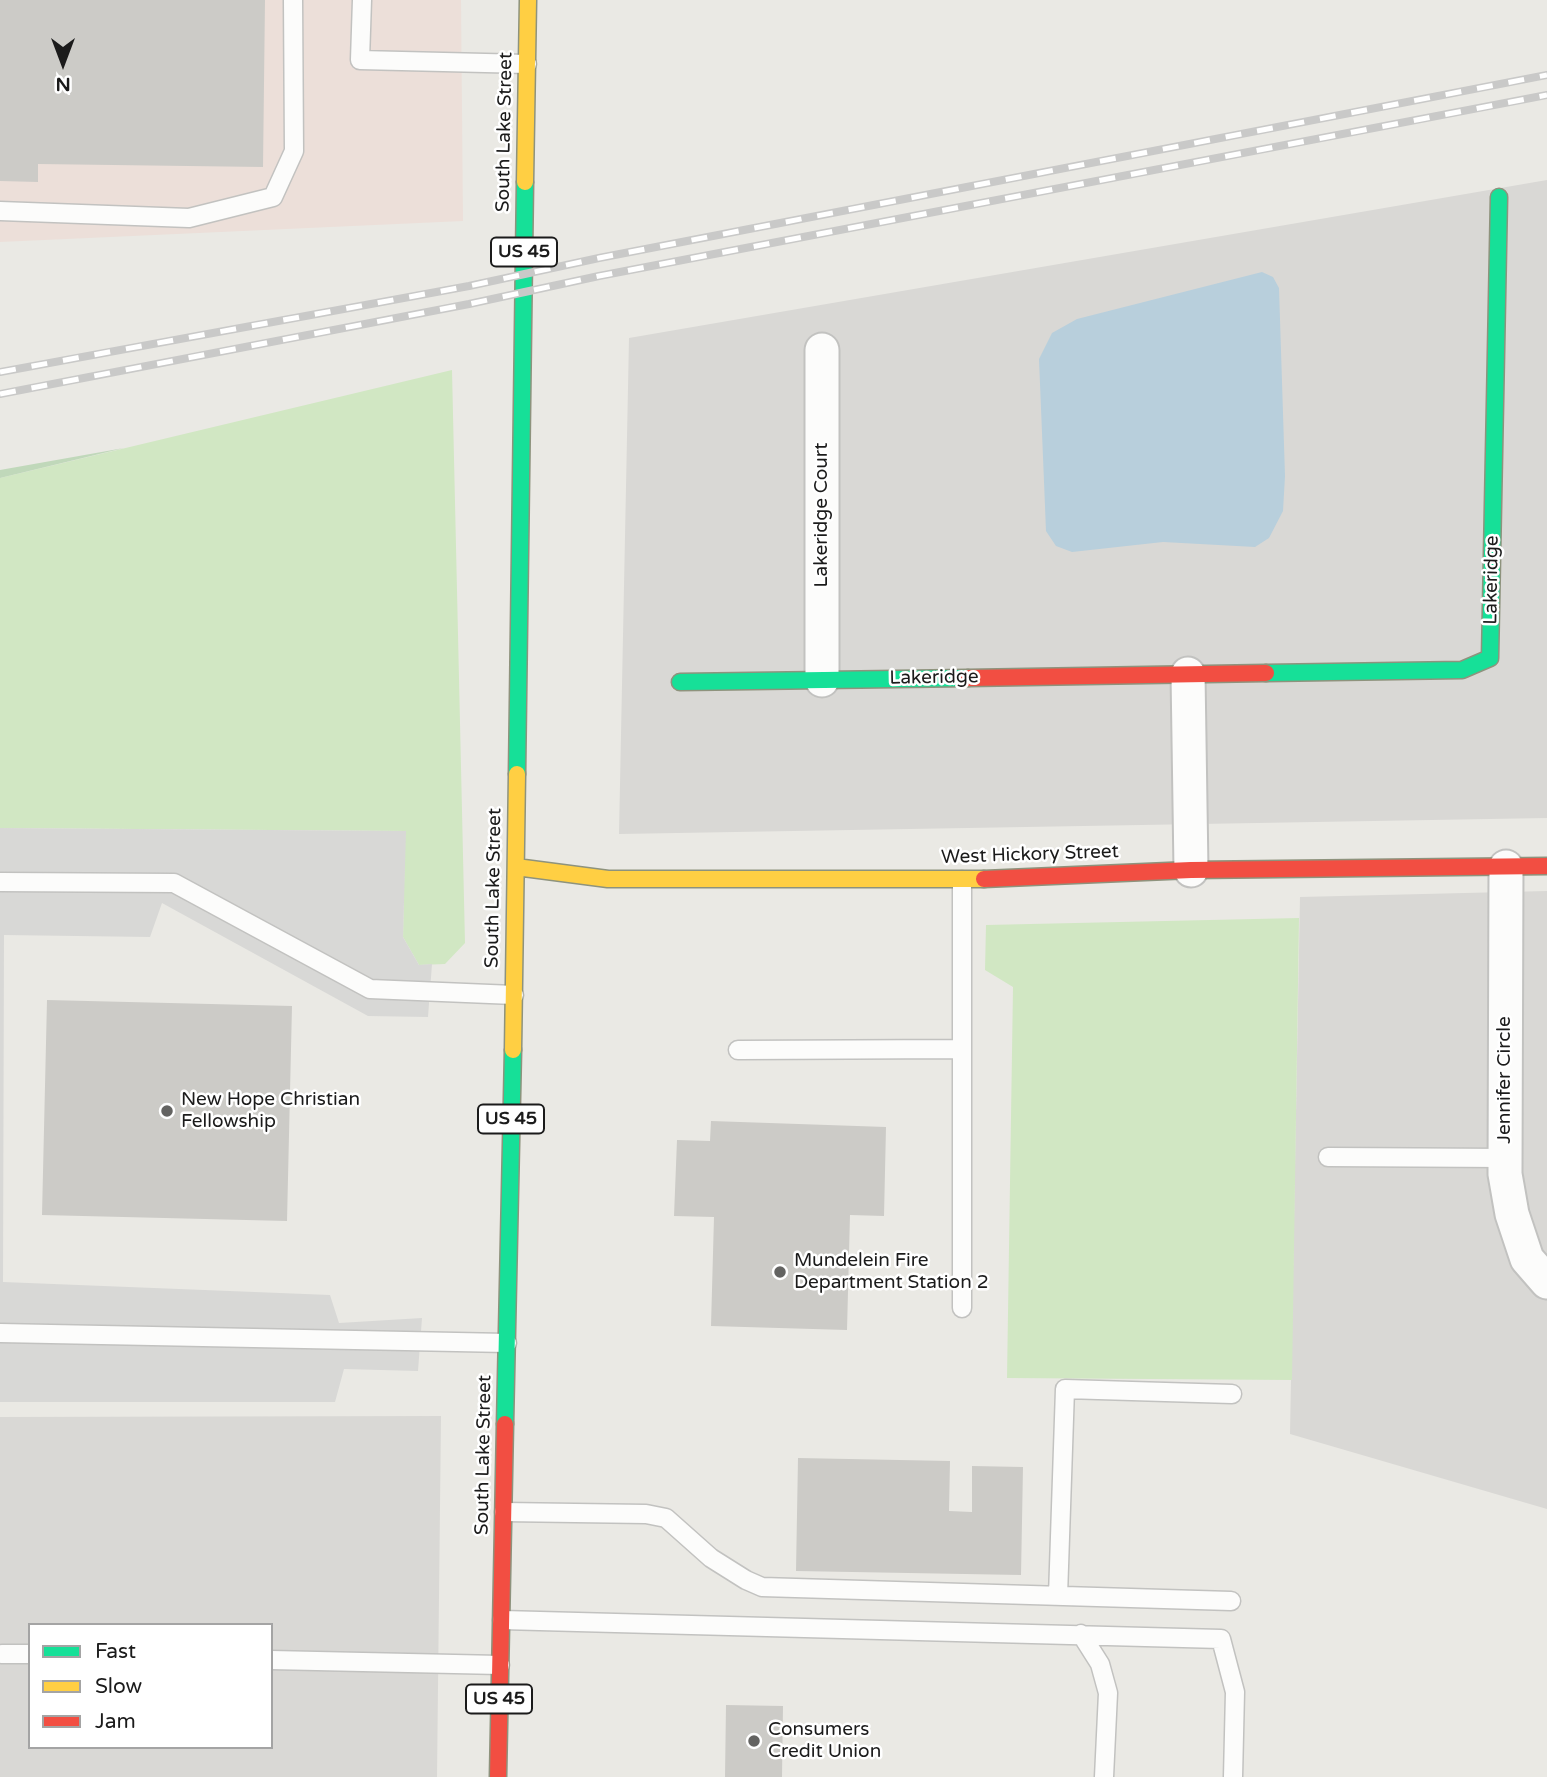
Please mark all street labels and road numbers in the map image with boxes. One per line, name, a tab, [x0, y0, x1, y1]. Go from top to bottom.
street label: South Lake Street	[492, 52, 518, 212]
road number: US 45	[491, 238, 557, 266]
street label: Lakeridge Court	[811, 443, 833, 587]
street label: Lakeridge	[1480, 535, 1504, 625]
street label: Lakeridge	[889, 666, 979, 690]
street label: South Lake Street	[481, 808, 507, 968]
street label: West Hickory Street	[941, 841, 1119, 869]
street label: Jennifer Circle	[1494, 1016, 1516, 1144]
road number: US 45	[478, 1104, 544, 1134]
street label: South Lake Street	[471, 1375, 497, 1535]
road number: US 45	[466, 1684, 532, 1714]

